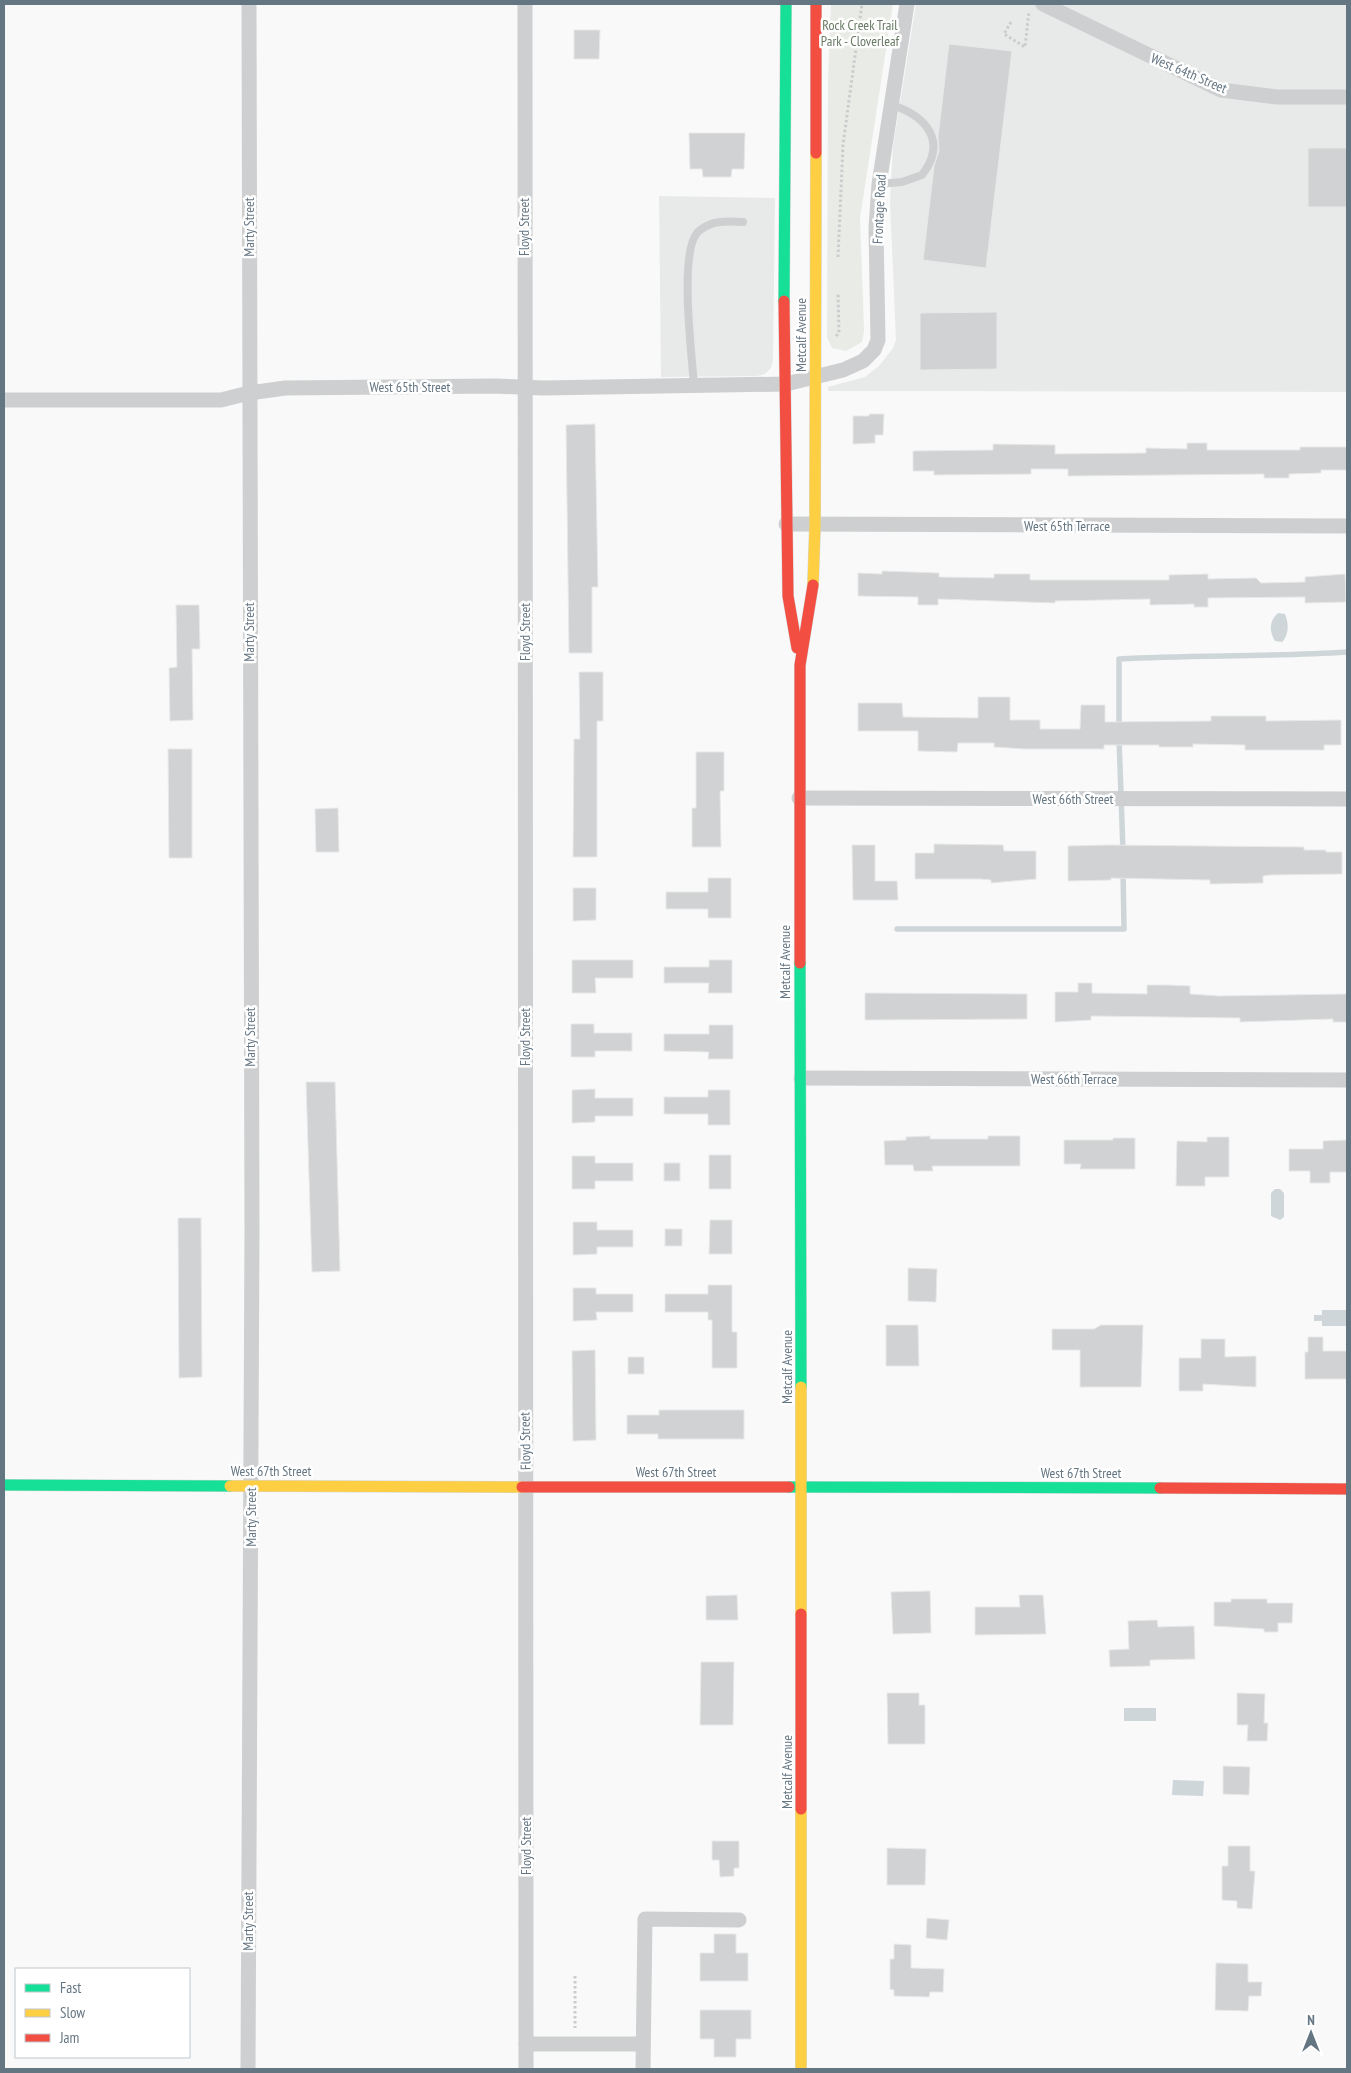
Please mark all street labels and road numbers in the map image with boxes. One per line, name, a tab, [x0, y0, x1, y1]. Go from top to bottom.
street label: West 64th Street	[1148, 49, 1230, 97]
street label: Frontage Road	[868, 174, 890, 244]
street label: Marty Street	[240, 197, 258, 257]
street label: Floyd Street	[515, 198, 533, 256]
street label: Metcalf Avenue	[792, 298, 810, 372]
street label: West 65th Street	[370, 378, 451, 396]
street label: West 65th Terrace	[1024, 517, 1110, 535]
street label: Marty Street	[240, 602, 258, 662]
street label: Floyd Street	[516, 603, 534, 661]
street label: West 66th Street	[1033, 790, 1114, 808]
street label: Metcalf Avenue	[776, 925, 794, 999]
street label: Marty Street	[241, 1007, 259, 1067]
street label: Floyd Street	[516, 1008, 534, 1066]
street label: West 66th Terrace	[1031, 1070, 1117, 1088]
street label: Metcalf Avenue	[778, 1330, 796, 1404]
street label: Floyd Street	[515, 1412, 535, 1470]
street label: West 67th Street	[231, 1462, 311, 1480]
street label: West 67th Street	[636, 1463, 716, 1481]
street label: West 67th Street	[1041, 1464, 1121, 1482]
street label: Marty Street	[242, 1487, 260, 1547]
street label: Metcalf Avenue	[778, 1735, 796, 1809]
street label: Floyd Street	[517, 1817, 535, 1875]
street label: Marty Street	[239, 1891, 257, 1951]

